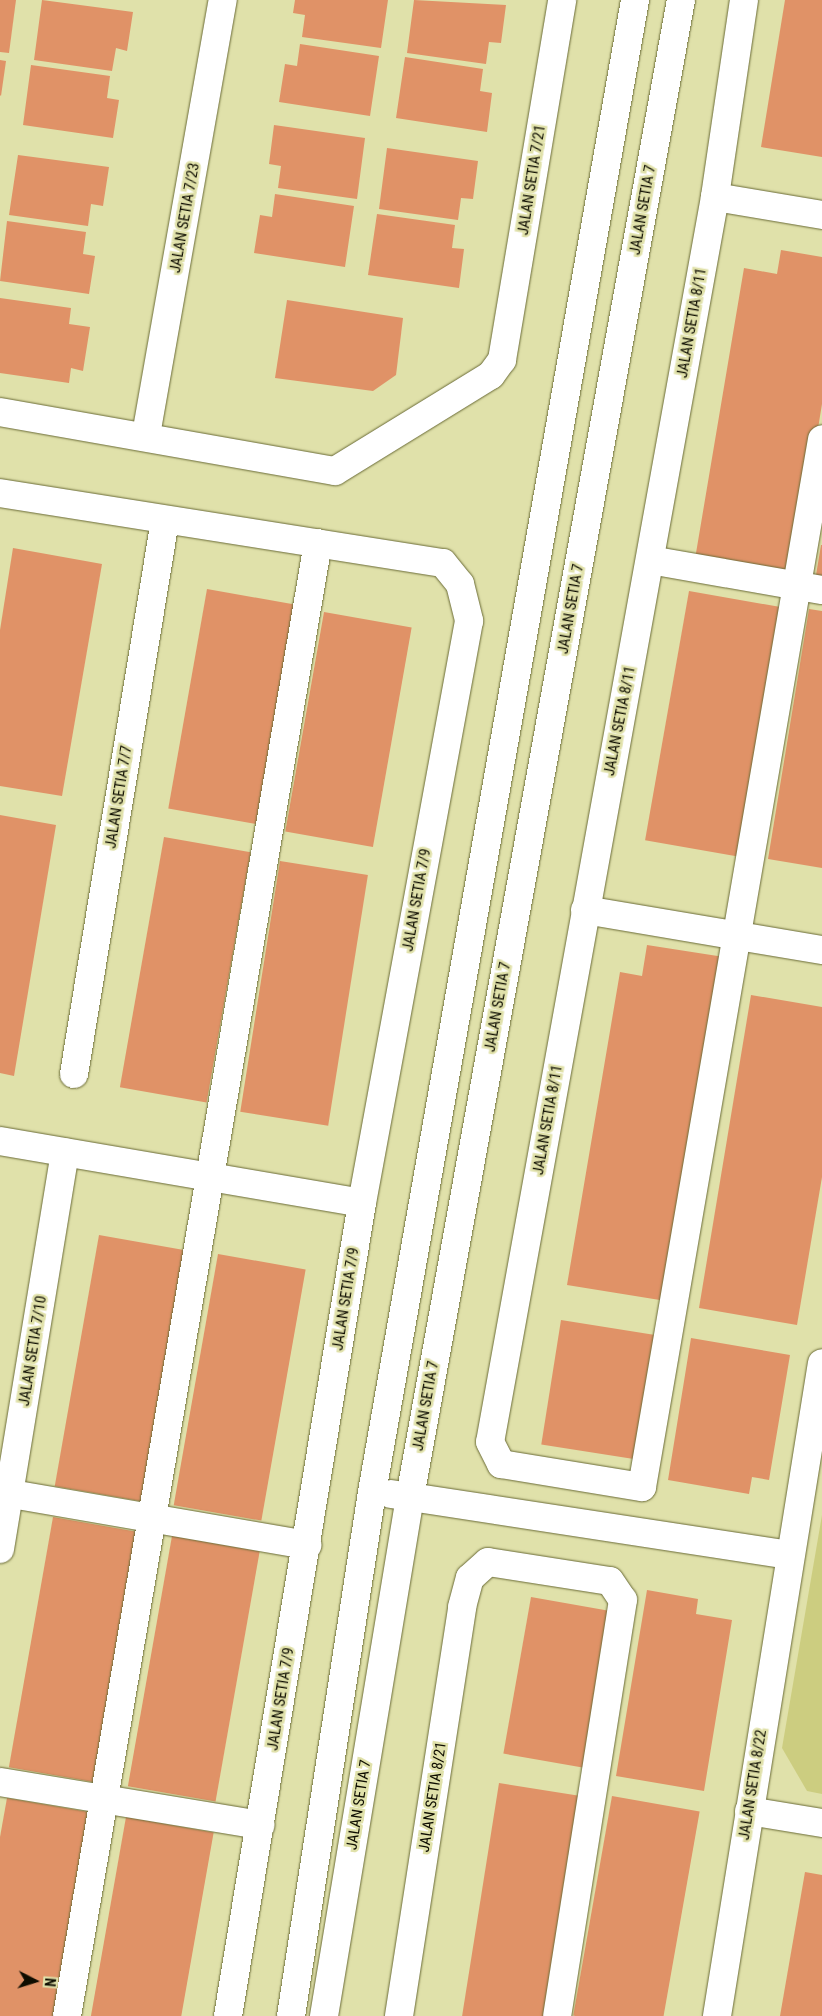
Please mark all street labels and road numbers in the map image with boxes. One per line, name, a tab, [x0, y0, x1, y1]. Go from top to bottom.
street label: JALAN SETIA 7/21	[514, 124, 550, 236]
street label: JALAN SETIA 7/23	[166, 162, 204, 274]
street label: JALAN SETIA 7	[626, 164, 660, 256]
street label: JALAN SETIA 8/11	[673, 267, 711, 379]
street label: JALAN SETIA 7	[554, 563, 588, 655]
street label: JALAN SETIA 8/11	[601, 665, 639, 777]
street label: JALAN SETIA 7/7	[102, 744, 136, 850]
street label: JALAN SETIA 7/9	[399, 847, 435, 953]
street label: JALAN SETIA 7	[481, 961, 515, 1053]
street label: JALAN SETIA 8/11	[529, 1064, 567, 1176]
street label: JALAN SETIA 7/9	[329, 1246, 363, 1352]
street label: JALAN SETIA 7/10	[15, 1295, 51, 1407]
street label: JALAN SETIA 7	[409, 1360, 443, 1452]
street label: JALAN SETIA 7/9	[264, 1646, 298, 1752]
street label: JALAN SETIA 8/22	[735, 1729, 771, 1841]
street label: JALAN SETIA 8/21	[415, 1741, 451, 1853]
street label: JALAN SETIA 7	[343, 1759, 375, 1851]

